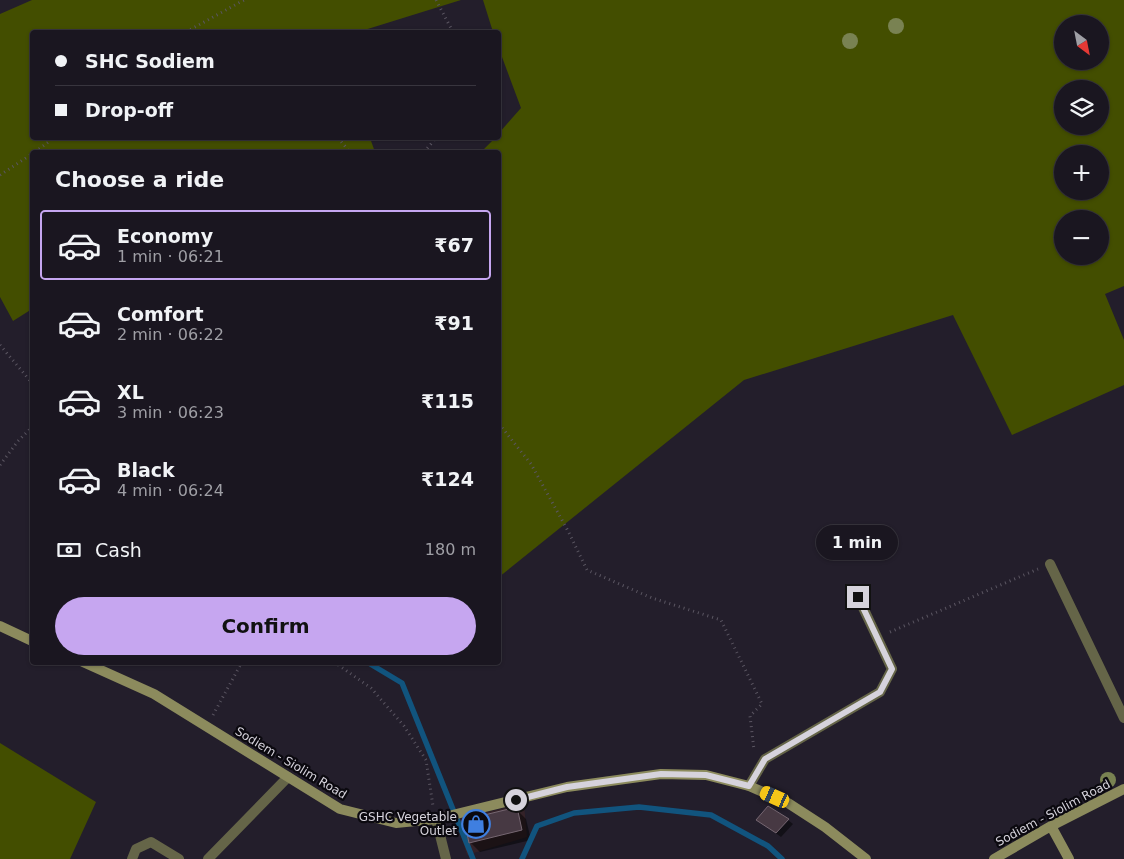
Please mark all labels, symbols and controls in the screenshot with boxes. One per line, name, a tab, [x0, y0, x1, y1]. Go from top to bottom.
north arrow	[1054, 15, 1109, 70]
map controls	[1054, 15, 1109, 265]
text: SHC Sodiem	[85, 50, 215, 72]
button: layers	[1054, 80, 1109, 135]
text: Drop-off	[85, 99, 173, 121]
button: +	[1054, 145, 1109, 200]
text: Choose a ride	[55, 167, 224, 192]
button: −	[1054, 210, 1109, 265]
icon: car	[57, 223, 102, 268]
text: Economy	[117, 225, 213, 247]
text: ₹67	[434, 234, 474, 256]
text: 1 min · 06:21	[117, 247, 224, 266]
icon: car	[57, 301, 102, 346]
text: Comfort	[117, 303, 204, 325]
text: ₹91	[434, 312, 474, 334]
text: 2 min · 06:22	[117, 325, 224, 344]
icon: car	[57, 379, 102, 424]
text: XL	[117, 381, 144, 403]
text: ₹115	[421, 390, 474, 412]
text: 3 min · 06:23	[117, 403, 224, 422]
icon: car	[57, 457, 102, 502]
text: Black	[117, 459, 175, 481]
text: ₹124	[421, 468, 474, 490]
text: 4 min · 06:24	[117, 481, 224, 500]
callout: 1 min	[817, 524, 899, 560]
text: 1 min	[832, 533, 882, 552]
icon: cash	[55, 536, 83, 564]
text: Cash	[95, 539, 142, 561]
text: 180 m	[425, 540, 476, 559]
route end	[847, 586, 869, 608]
button: Confirm	[55, 597, 476, 655]
street label: Sodiem - Siolim Road	[233, 724, 349, 802]
street label: Sodiem - Siolim Road	[993, 777, 1113, 849]
car	[758, 784, 791, 810]
route start	[505, 789, 527, 811]
shop icon: GSHC Vegetable Outlet	[461, 809, 491, 839]
place label: GSHC Vegetable Outlet	[359, 810, 457, 838]

